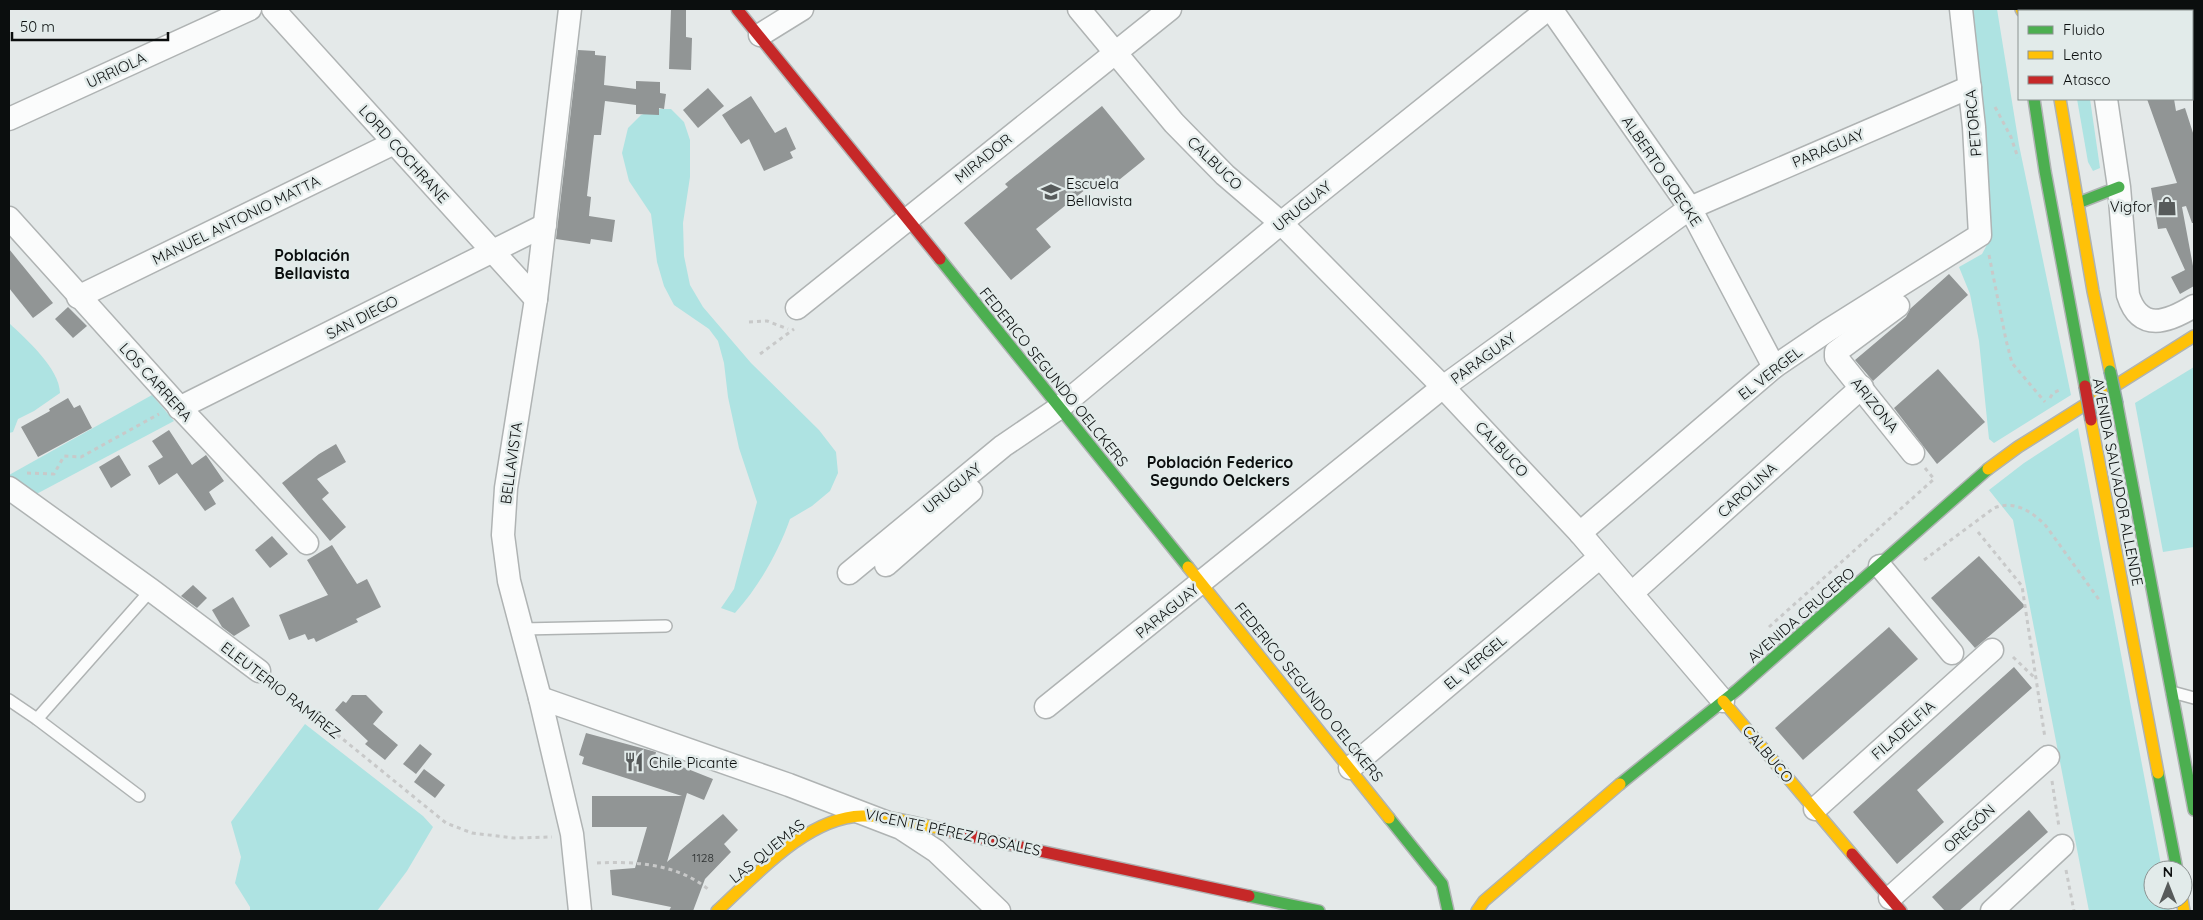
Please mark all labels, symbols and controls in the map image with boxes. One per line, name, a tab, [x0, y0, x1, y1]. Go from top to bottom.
scale bar	[12, 10, 169, 42]
legend	[2018, 10, 2193, 100]
text: 50 m	[20, 17, 55, 36]
text: Fluido	[2063, 20, 2105, 39]
text: Lento	[2063, 45, 2102, 64]
street label: URRIOLA	[83, 48, 149, 92]
text: Atasco	[2063, 70, 2111, 89]
street label: PETORCA	[1961, 88, 1985, 157]
street label: LORD COCHRANE	[355, 101, 453, 207]
street label: ALBERTO GOECKE	[1618, 112, 1706, 230]
street label: PARAGUAY	[1789, 124, 1867, 172]
street label: MIRADOR	[951, 129, 1015, 187]
street label: CALBUCO	[1183, 132, 1247, 194]
street label: MANUEL ANTONIO MATTA	[149, 171, 323, 269]
place label: Escuela Bellavista	[1066, 174, 1132, 210]
street label: URUGUAY	[1269, 176, 1336, 235]
school or university icon: Escuela Bellavista	[1040, 181, 1062, 203]
shop icon: Vigfor	[2156, 195, 2178, 217]
place label: Vigfor	[2110, 197, 2152, 216]
district label: Población Bellavista	[274, 245, 350, 283]
street label: FEDERICO SEGUNDO OELCKERS	[976, 283, 1132, 471]
street label: SAN DIEGO	[323, 291, 401, 343]
street label: PARAGUAY	[1447, 328, 1520, 388]
street label: LOS CARRERA	[116, 339, 197, 426]
street label: EL VERGEL	[1734, 342, 1806, 404]
street label: ARIZONA	[1847, 374, 1903, 437]
street label: AVENIDA SALVADOR ALLENDE	[2089, 376, 2147, 588]
street label: CALBUCO	[1471, 417, 1533, 481]
street label: BELLAVISTA	[496, 420, 526, 505]
district label: Población Federico Segundo Oelckers	[1147, 452, 1293, 490]
street label: URUGUAY	[919, 458, 986, 517]
street label: CAROLINA	[1713, 458, 1781, 522]
street label: AVENIDA CRUCERO	[1743, 563, 1859, 667]
street label: PARAGUAY	[1131, 579, 1203, 642]
street label: FEDERICO SEGUNDO OELCKERS	[1231, 598, 1387, 786]
street label: EL VERGEL	[1440, 630, 1510, 694]
street label: ELEUTERIO RAMÍREZ	[217, 637, 345, 743]
street label: FILADELFIA	[1867, 696, 1939, 764]
street label: CALBUCO	[1738, 721, 1798, 787]
restaurant icon: Chile Picante	[623, 751, 645, 773]
place label: Chile Picante	[649, 753, 738, 772]
street label: OREGÓN	[1939, 800, 1999, 856]
street label: VICENTE PÉREZ ROSALES	[864, 804, 1042, 860]
street label: LAS QUEMAS	[725, 815, 809, 887]
house number: 1128	[692, 850, 714, 865]
north arrow	[2143, 860, 2193, 910]
text: N	[2163, 863, 2173, 881]

